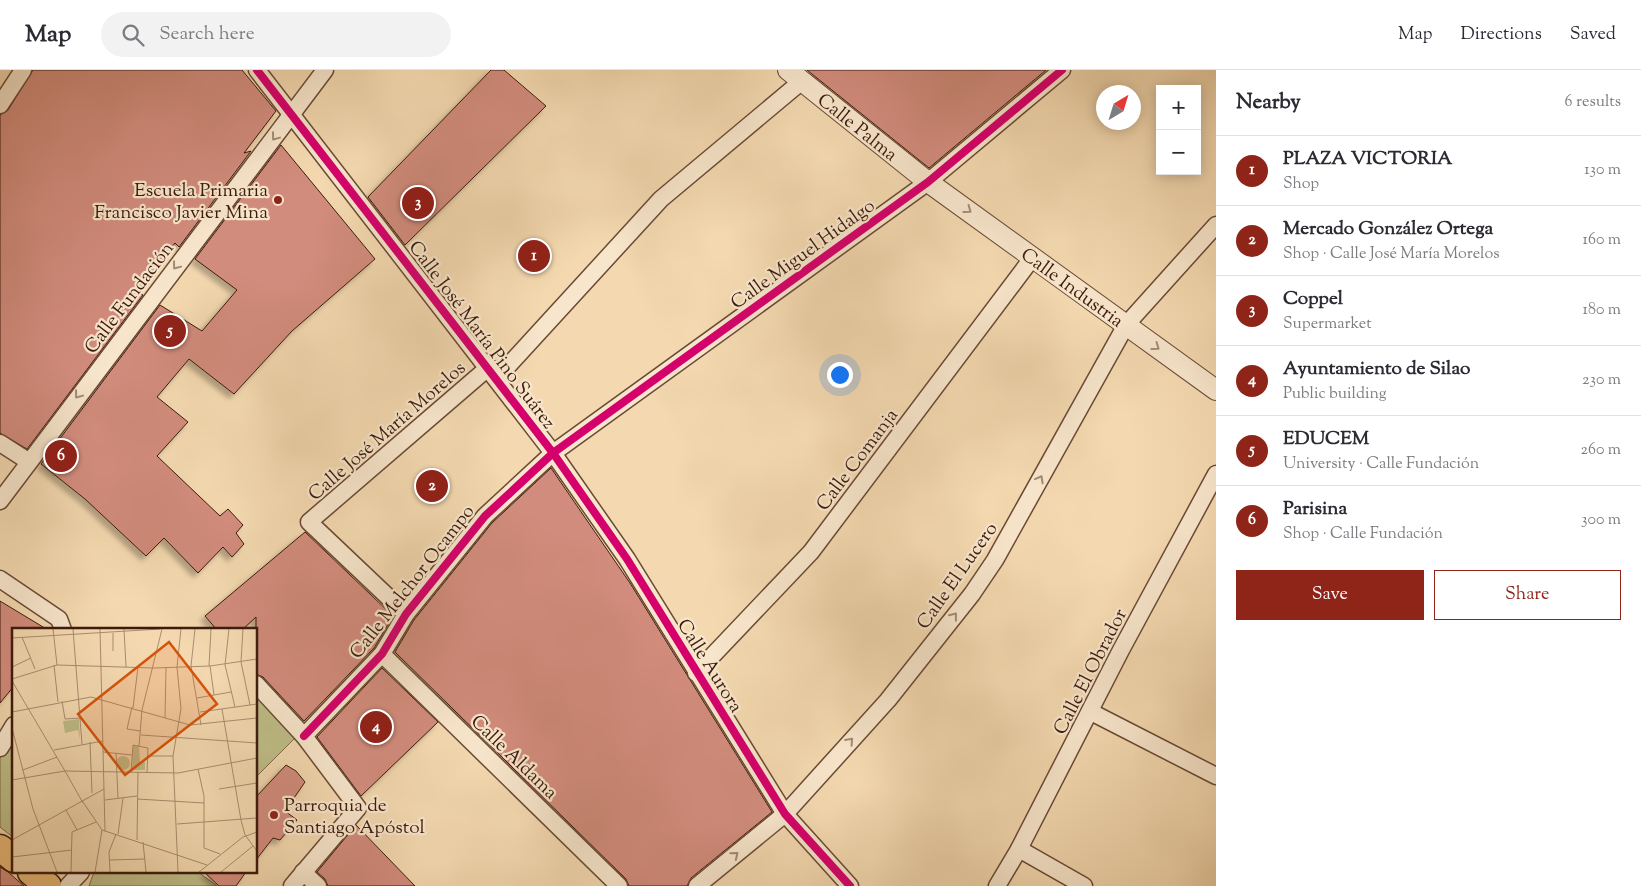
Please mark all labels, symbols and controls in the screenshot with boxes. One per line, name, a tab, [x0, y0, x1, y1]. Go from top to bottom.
search box	[101, 12, 451, 57]
text: Map	[25, 18, 71, 52]
icon: search	[119, 21, 147, 49]
text: Search here	[159, 21, 255, 48]
text: Map	[1398, 22, 1433, 48]
text: Directions	[1461, 22, 1542, 48]
text: Saved	[1570, 22, 1616, 48]
north arrow	[1096, 85, 1141, 130]
map controls	[1156, 85, 1201, 175]
button: +	[1156, 85, 1201, 130]
street label: Calle Palma	[811, 88, 903, 169]
text: Nearby	[1236, 88, 1301, 118]
text: 6 results	[1565, 91, 1621, 114]
button: −	[1156, 130, 1201, 175]
one-way arrow	[272, 131, 280, 140]
text: PLAZA VICTORIA	[1283, 146, 1453, 173]
text: 1	[1249, 159, 1255, 182]
text: 130 m	[1584, 159, 1621, 182]
text: Shop	[1283, 173, 1319, 196]
place label: Escuela Primaria Francisco Javier Mina	[94, 178, 268, 227]
pin: 3	[402, 184, 434, 222]
street label: Calle Miguel Hidalgo	[726, 193, 881, 317]
marker: Escuela Primaria Francisco Javier Mina	[272, 194, 284, 206]
one-way arrow	[962, 204, 971, 213]
text: Mercado González Ortega	[1283, 216, 1493, 243]
text: 2	[1248, 229, 1256, 252]
text: 160 m	[1583, 229, 1621, 252]
street label: Calle José María Pino Suárez	[401, 236, 561, 435]
street label: Calle Fundación	[79, 237, 181, 360]
pin: 1	[518, 237, 550, 275]
street label: Calle Industria	[1014, 242, 1129, 335]
text: Shop · Calle José María Morelos	[1283, 243, 1499, 266]
one-way arrow	[174, 260, 182, 269]
text: Coppel	[1283, 286, 1343, 313]
text: 3	[1249, 299, 1255, 322]
text: 180 m	[1582, 299, 1621, 322]
pin: 5	[154, 312, 186, 350]
text: Supermarket	[1283, 313, 1372, 336]
one-way arrow	[1150, 341, 1160, 350]
street label: Calle José María Morelos	[303, 356, 472, 508]
text: Ayuntamiento de Silao	[1283, 356, 1470, 383]
your location	[827, 362, 853, 388]
text: 4	[1248, 369, 1256, 392]
text: 230 m	[1582, 369, 1621, 392]
text: Public building	[1283, 383, 1387, 406]
one-way arrow	[75, 389, 84, 399]
street label: Calle Comanja	[811, 404, 906, 517]
text: EDUCEM	[1283, 426, 1369, 453]
pin: 6	[45, 437, 77, 475]
text: 5	[1249, 439, 1255, 462]
text: 260 m	[1580, 439, 1621, 462]
text: University · Calle Fundación	[1283, 453, 1479, 476]
pin: 2	[416, 467, 448, 505]
one-way arrow	[1034, 475, 1044, 484]
text: Parisina	[1283, 496, 1347, 523]
street label: Calle Melchor Ocampo	[344, 500, 482, 665]
text: 6	[1248, 509, 1256, 532]
text: 300 m	[1581, 509, 1621, 532]
street label: Calle El Lucero	[911, 517, 1005, 636]
text: Shop · Calle Fundación	[1283, 523, 1443, 546]
button: Save	[1236, 570, 1424, 620]
button: Share	[1434, 570, 1621, 620]
street label: Calle El Obrador	[1048, 604, 1135, 740]
one-way arrow	[948, 612, 957, 622]
street label: Calle Aurora	[669, 614, 749, 719]
inset map	[12, 628, 258, 874]
pin: 4	[360, 708, 392, 746]
street label: Calle Aldama	[464, 709, 563, 806]
one-way arrow	[845, 738, 854, 747]
place label: Parroquia de Santiago Apóstol	[284, 793, 425, 842]
marker: Parroquia de Santiago Apóstol	[268, 809, 280, 821]
one-way arrow	[729, 852, 738, 861]

